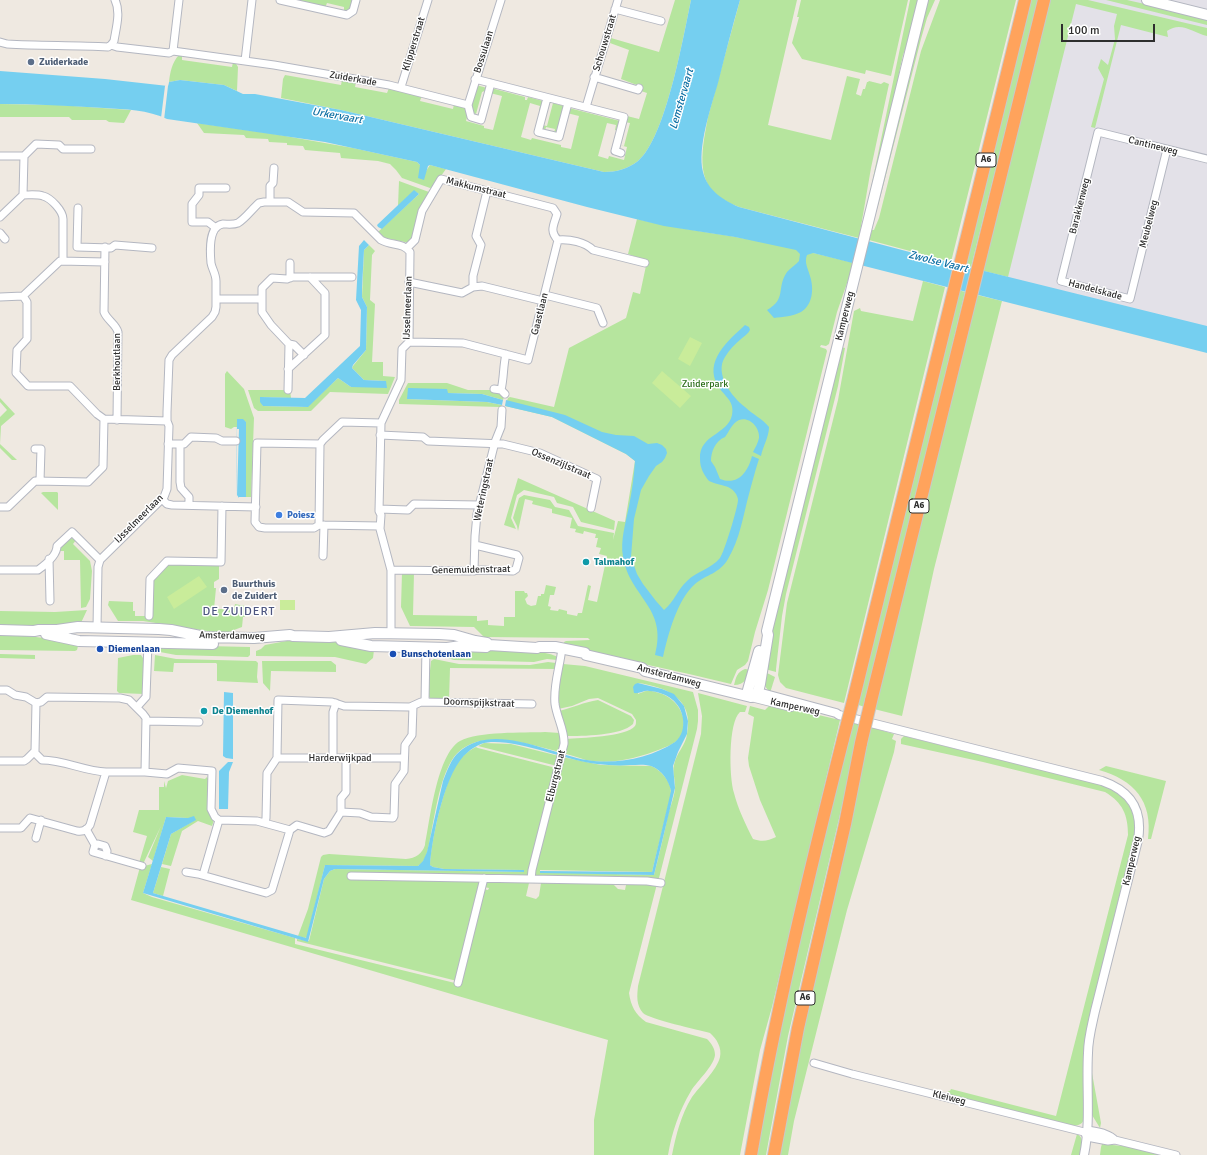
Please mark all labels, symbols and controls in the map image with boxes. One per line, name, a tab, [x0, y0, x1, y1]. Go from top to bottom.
street label: Schouwstraat	[591, 13, 619, 73]
street label: Klipperstraat	[400, 16, 428, 72]
scale bar	[1063, 16, 1157, 42]
text: 100 m	[1068, 23, 1100, 38]
street label: Bossulaan	[471, 29, 497, 75]
place label: Zuiderkade	[39, 56, 88, 68]
marker: Zuiderkade	[26, 57, 36, 67]
water label: Lemstervaart	[667, 67, 697, 131]
street label: Zuiderkade	[328, 69, 378, 89]
water label: Urkervaart	[311, 105, 363, 127]
street label: Cantineweg	[1127, 134, 1179, 158]
road number: A6	[976, 153, 996, 167]
street label: Makkumstraat	[445, 175, 507, 201]
street label: Barakkenweg	[1067, 177, 1093, 235]
street label: Meubelweg	[1137, 199, 1161, 249]
water label: Zwolse Vaart	[907, 248, 969, 276]
street label: IJsselmeerlaan	[401, 276, 415, 340]
street label: Handelskade	[1067, 277, 1123, 303]
street label: Kamperweg	[833, 290, 857, 342]
street label: Gaastlaan	[529, 292, 551, 336]
street label: Berkhoutlaan	[111, 333, 123, 391]
park label: Zuiderpark	[682, 378, 728, 390]
street label: Ossenzijlstraat	[529, 446, 593, 482]
street label: Weteringstraat	[471, 458, 497, 522]
street label: IJsselmeerlaan	[112, 492, 166, 546]
road number: A6	[909, 499, 929, 513]
place label: Poiesz	[287, 509, 315, 521]
marker: Poiesz	[274, 510, 284, 520]
place label: Talmahof	[594, 556, 634, 568]
marker: Talmahof	[581, 557, 591, 567]
street label: Genemuidenstraat	[432, 563, 510, 577]
place label: Buurthuis de Zuidert	[232, 578, 277, 602]
marker: Buurthuis de Zuidert	[219, 585, 229, 595]
district label: DE ZUIDERT	[202, 605, 276, 619]
street label: Amsterdamweg	[199, 629, 265, 643]
place label: Diemenlaan	[108, 643, 160, 655]
marker: Diemenlaan	[95, 644, 105, 654]
place label: Bunschotenlaan	[401, 648, 471, 660]
marker: Bunschotenlaan	[388, 649, 398, 659]
street label: Amsterdamweg	[636, 662, 702, 690]
street label: Doornspijkstraat	[443, 696, 515, 710]
street label: Kamperweg	[769, 696, 821, 718]
place label: De Diemenhof	[212, 705, 273, 717]
marker: De Diemenhof	[199, 706, 209, 716]
street label: Elburgstraat	[544, 749, 568, 803]
street label: Harderwijkpad	[308, 752, 372, 764]
street label: Kamperweg	[1120, 835, 1144, 887]
road number: A6	[795, 991, 815, 1005]
street label: Kleiweg	[931, 1088, 967, 1108]

